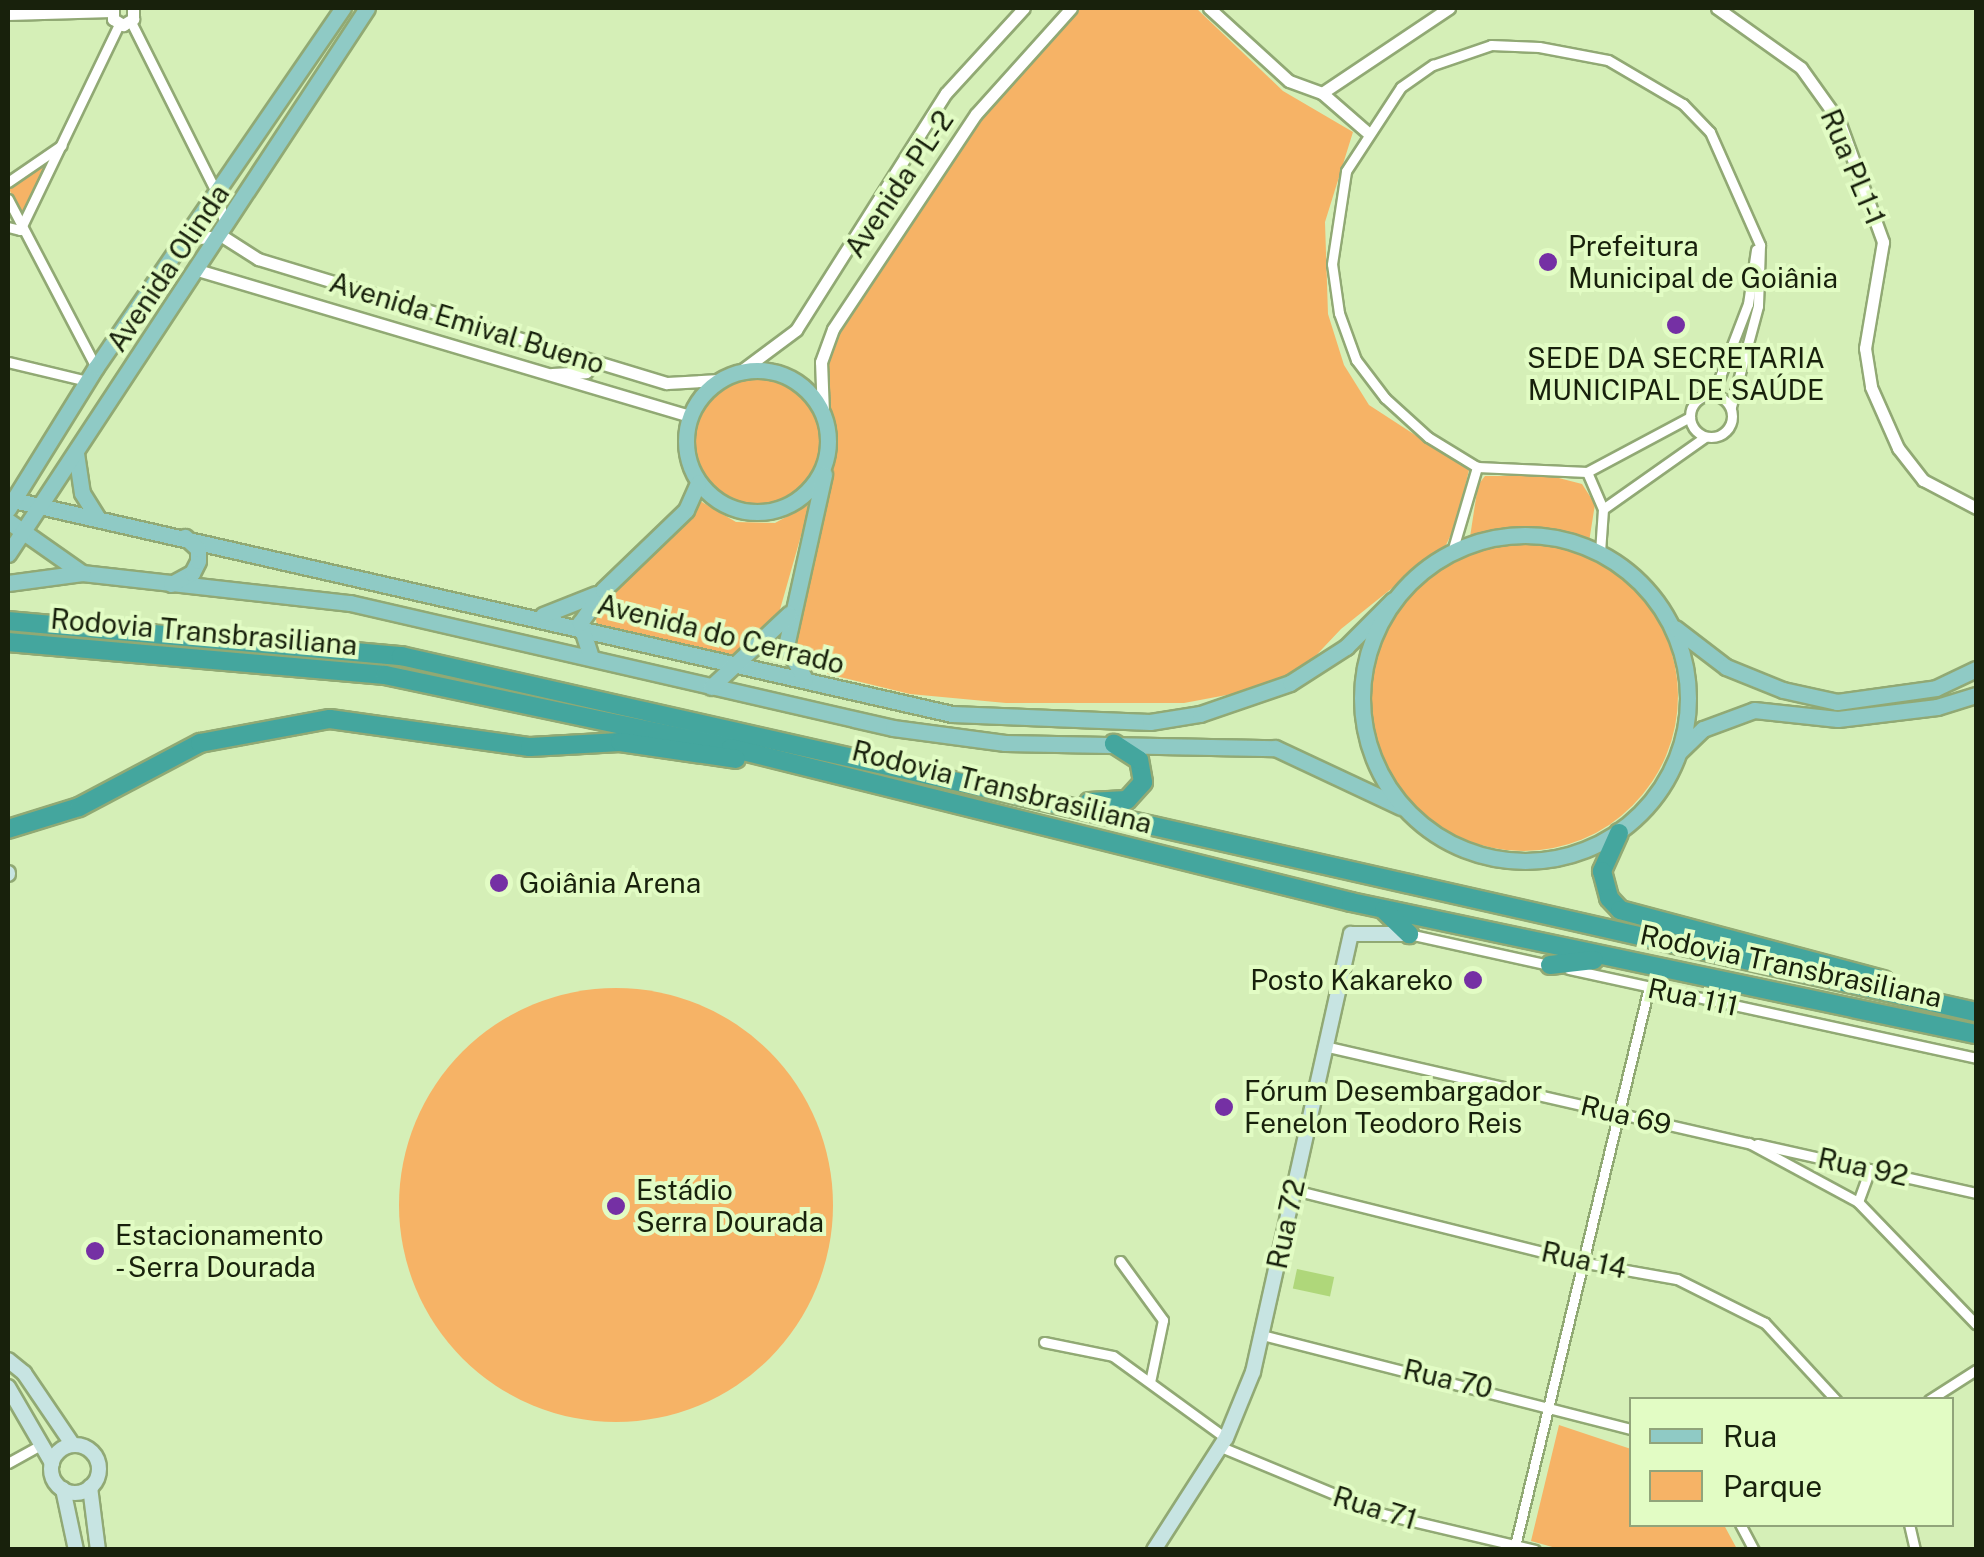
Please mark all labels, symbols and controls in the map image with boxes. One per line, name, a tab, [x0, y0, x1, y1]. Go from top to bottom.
street label: Avenida PL-2	[838, 104, 960, 264]
street label: Rua PL1-1	[1814, 104, 1892, 230]
street label: Avenida Olinda	[100, 178, 236, 358]
place label: Prefeitura Municipal de Goiânia	[1568, 229, 1838, 295]
marker: Prefeitura Municipal de Goiânia	[1537, 251, 1559, 273]
street label: Avenida Emival Bueno	[326, 265, 608, 381]
marker: SEDE DA SECRETARIA MUNICIPAL DE SAÚDE	[1665, 314, 1687, 336]
place label: SEDE DA SECRETARIA MUNICIPAL DE SAÚDE	[1527, 341, 1825, 407]
street label: Avenida do Cerrado	[594, 587, 848, 681]
street label: Rodovia Transbrasiliana	[49, 602, 359, 662]
street label: Rodovia Transbrasiliana	[849, 733, 1155, 841]
place label: Goiânia Arena	[519, 866, 701, 900]
marker: Goiânia Arena	[488, 872, 510, 894]
street label: Rodovia Transbrasiliana	[1637, 918, 1945, 1014]
place label: Posto Kakareko	[1250, 963, 1453, 997]
marker: Posto Kakareko	[1462, 969, 1484, 991]
street label: Rua 111	[1645, 971, 1741, 1023]
place label: Fórum Desembargador Fenelon Teodoro Reis	[1244, 1074, 1542, 1140]
street label: Rua 69	[1577, 1088, 1675, 1142]
marker: Fórum Desembargador Fenelon Teodoro Reis	[1213, 1096, 1235, 1118]
street label: Rua 92	[1815, 1141, 1911, 1193]
place label: Estádio Serra Dourada	[636, 1173, 824, 1239]
street label: Rua 72	[1260, 1176, 1312, 1272]
marker: Estádio Serra Dourada	[605, 1195, 627, 1217]
place label: Estacionamento - Serra Dourada	[115, 1218, 324, 1284]
street label: Rua 14	[1538, 1235, 1630, 1285]
marker: Estacionamento - Serra Dourada	[84, 1240, 106, 1262]
street label: Rua 70	[1400, 1352, 1496, 1406]
legend	[1629, 1397, 1954, 1527]
text: Rua	[1723, 1418, 1777, 1454]
text: Parque	[1723, 1468, 1822, 1504]
street label: Rua 71	[1329, 1479, 1421, 1537]

